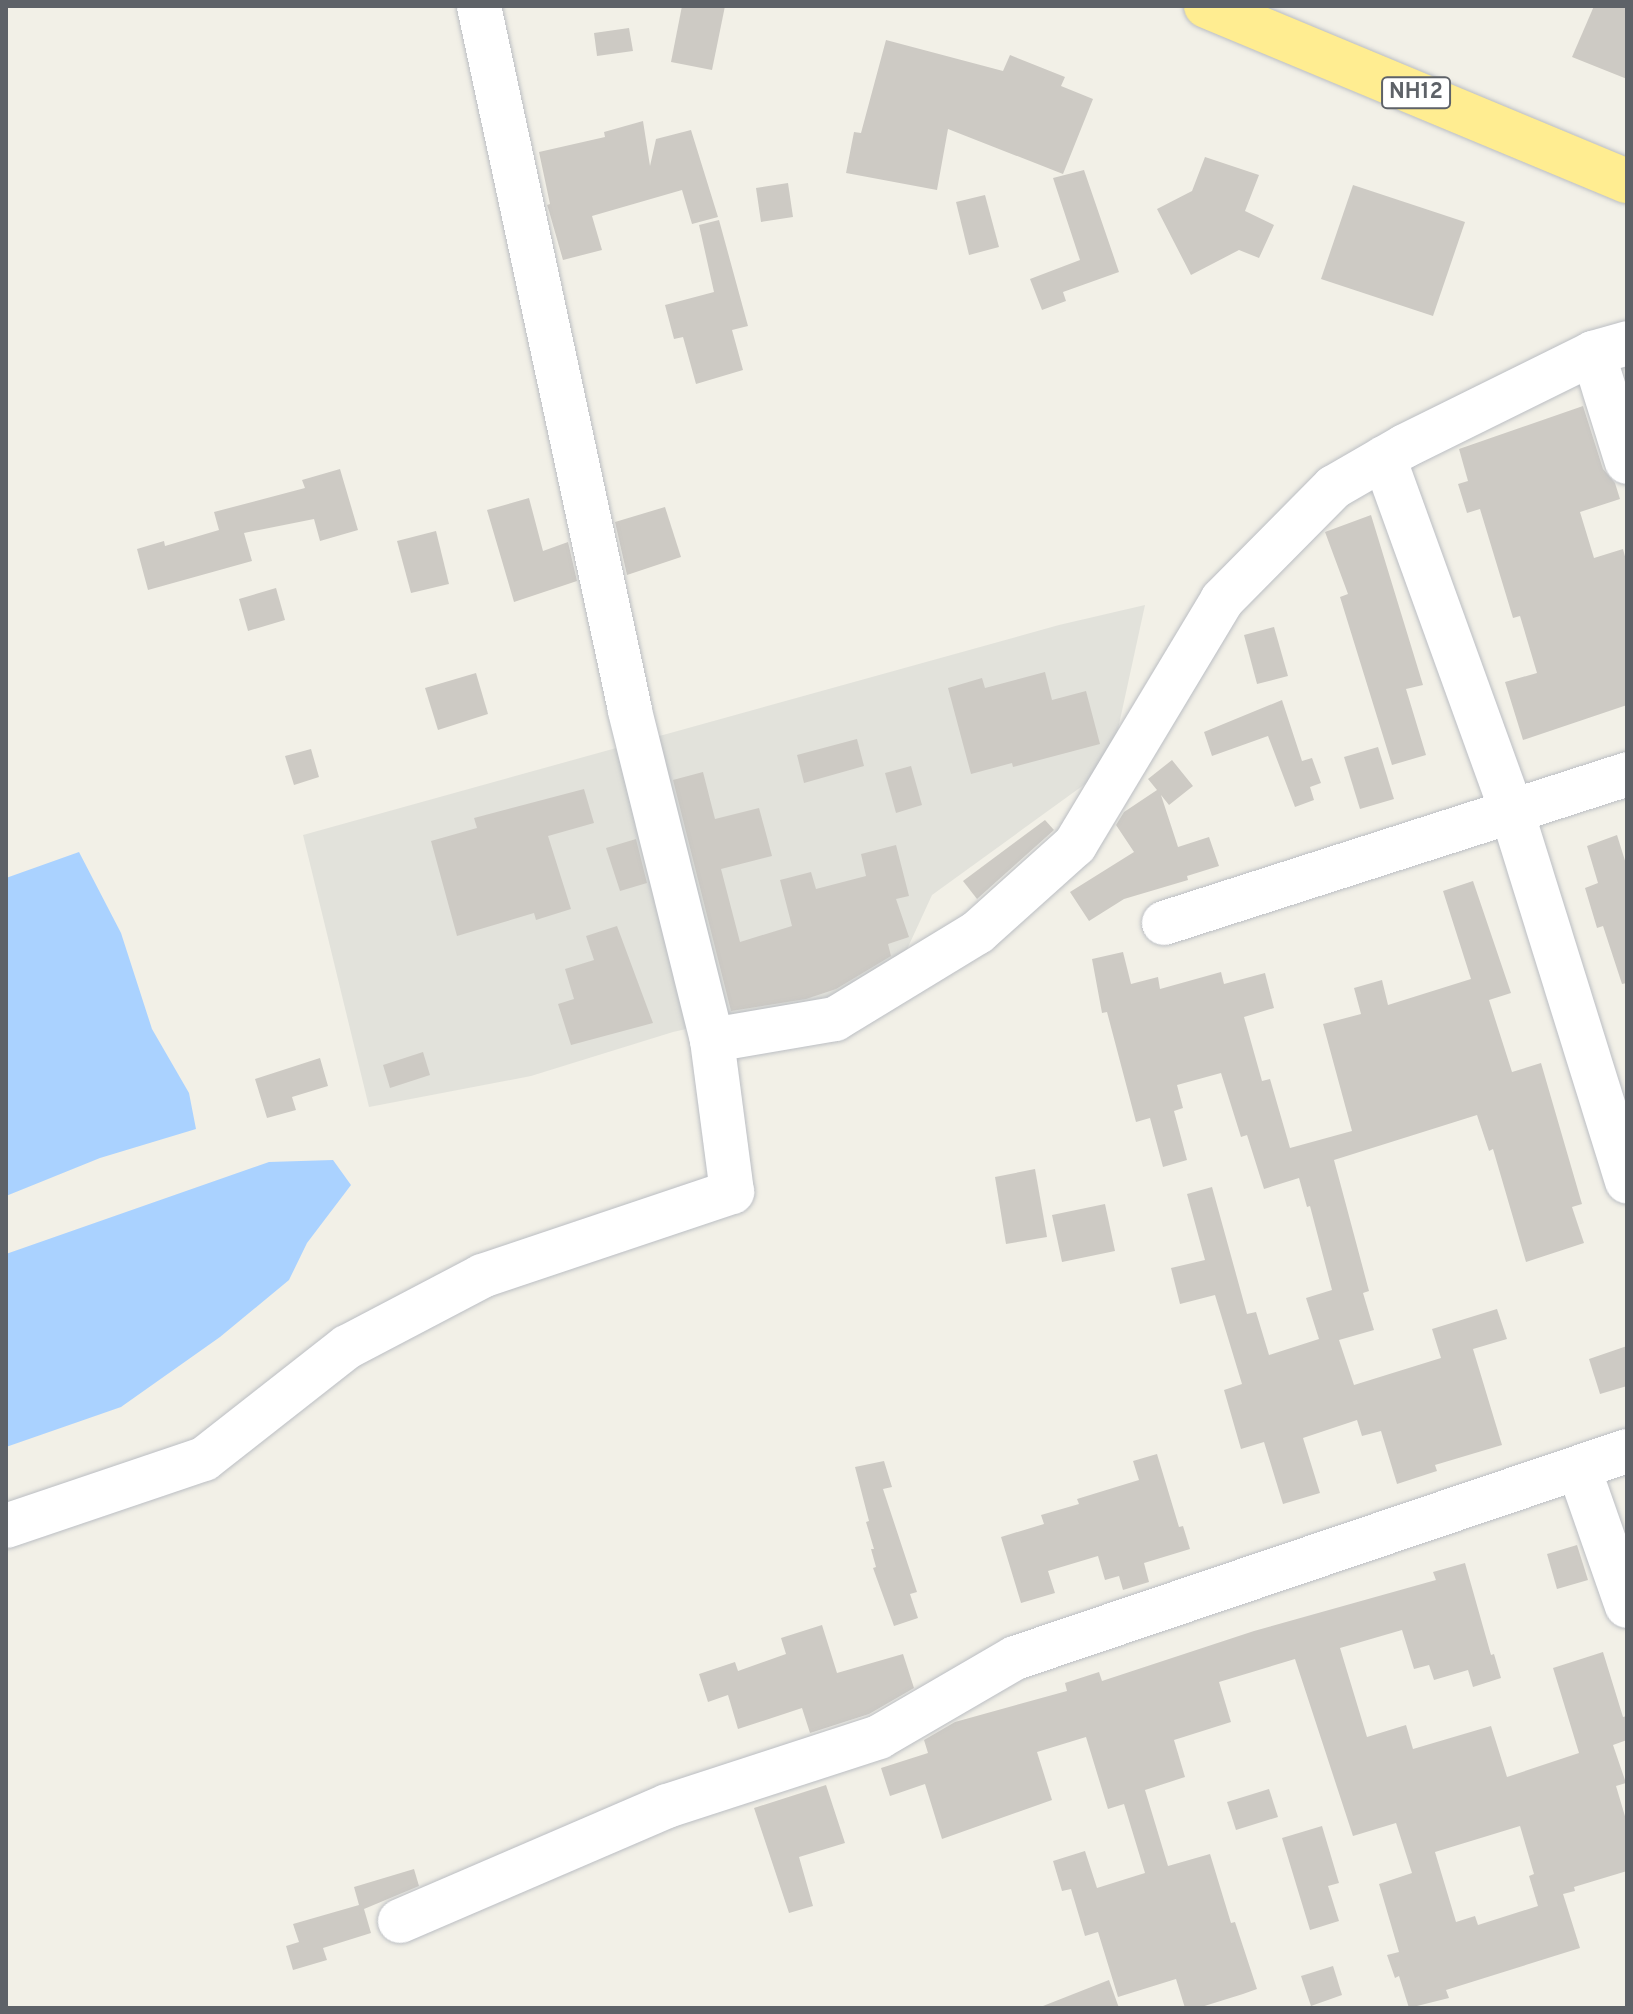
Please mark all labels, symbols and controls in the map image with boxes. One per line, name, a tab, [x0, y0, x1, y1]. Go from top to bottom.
road number: NH12	[1380, 75, 1452, 111]

